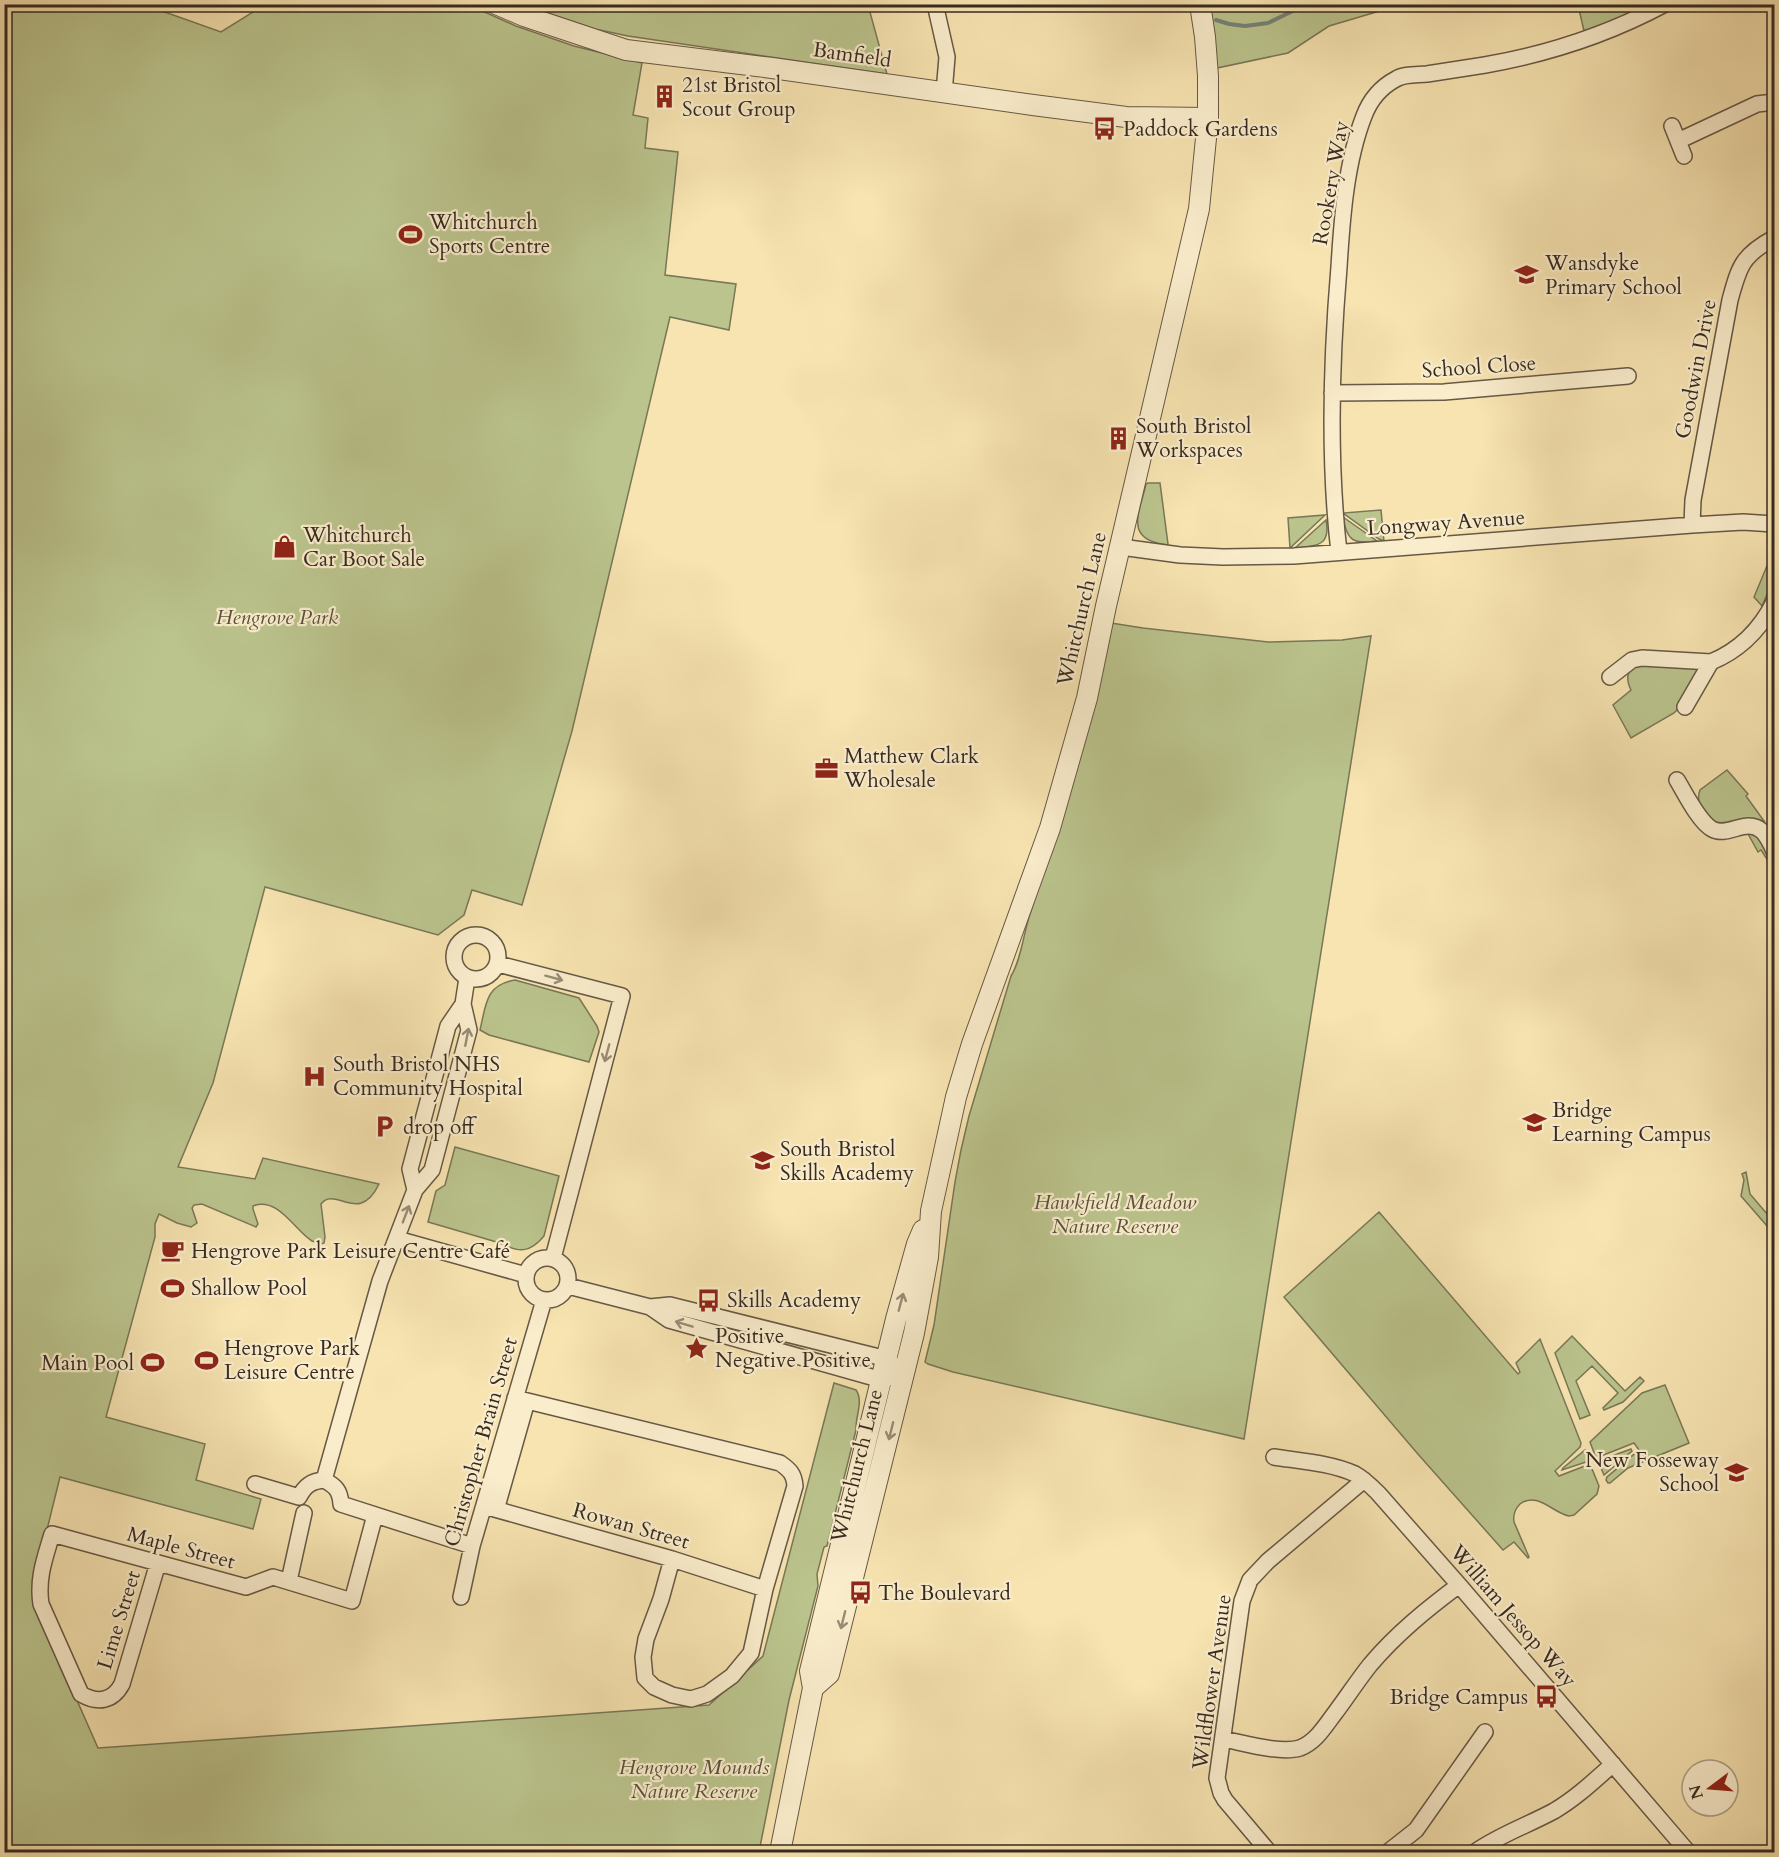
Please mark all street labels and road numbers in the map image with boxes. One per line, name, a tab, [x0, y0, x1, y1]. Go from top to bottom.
street label: Bamfield	[811, 35, 893, 75]
street label: Rookery Way	[1306, 119, 1356, 247]
street label: Goodwin Drive	[1668, 297, 1724, 441]
street label: School Close	[1421, 349, 1537, 385]
street label: Longway Avenue	[1366, 503, 1526, 543]
street label: Whitchurch Lane	[1050, 529, 1114, 690]
street label: Christopher Brain Street	[437, 1334, 525, 1550]
street label: Whitchurch Lane	[824, 1386, 890, 1547]
street label: Rowan Street	[569, 1496, 693, 1557]
street label: Maple Street	[124, 1520, 239, 1576]
street label: William Jessop Way	[1442, 1538, 1583, 1694]
street label: Lime Street	[90, 1567, 148, 1673]
street label: Wildflower Avenue	[1185, 1592, 1239, 1773]

